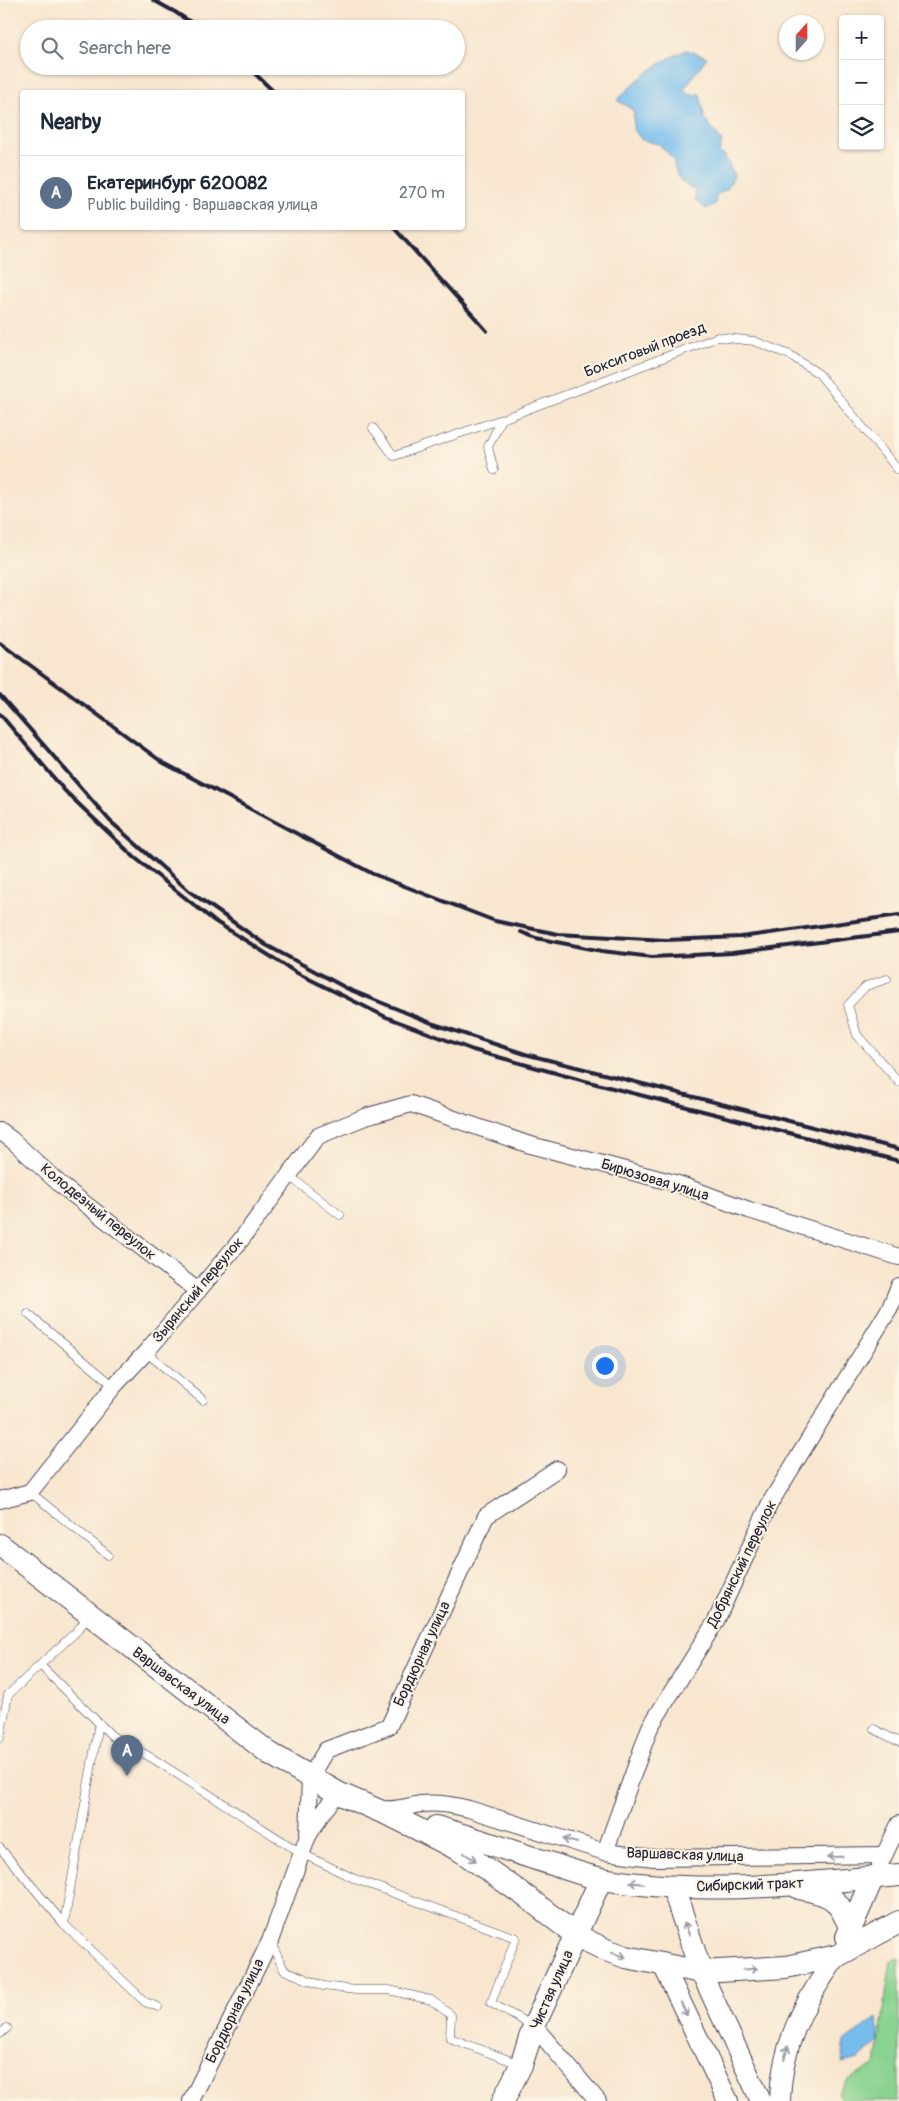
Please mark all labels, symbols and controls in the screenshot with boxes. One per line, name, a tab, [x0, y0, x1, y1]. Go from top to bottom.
north arrow	[779, 15, 824, 60]
map controls	[839, 15, 884, 150]
button: +	[839, 15, 884, 60]
search box	[20, 20, 465, 75]
icon: search	[38, 34, 66, 62]
text: Search here	[78, 36, 171, 60]
button: −	[839, 60, 884, 105]
button: layers	[839, 105, 884, 150]
text: Nearby	[40, 109, 101, 136]
text: Екатеринбург 620082	[87, 171, 268, 195]
text: A	[51, 183, 61, 203]
text: 270 m	[399, 183, 445, 203]
text: Public building · Варшавская улица	[87, 195, 318, 215]
street label: Бокситовый проезд	[582, 318, 708, 382]
street label: Бирюзовая улица	[599, 1155, 711, 1205]
street label: Колодезный переулок	[36, 1159, 160, 1265]
street label: Зырянский переулок	[148, 1233, 248, 1347]
your location	[592, 1353, 618, 1379]
street label: Добрянский переулок	[702, 1497, 781, 1632]
street label: Бордюрная улица	[389, 1598, 455, 1710]
street label: Варшавская улица	[128, 1643, 234, 1729]
pin: A	[111, 1735, 143, 1776]
one-way arrow	[562, 1836, 578, 1846]
street label: Варшавская улица	[626, 1843, 744, 1867]
one-way arrow	[462, 1852, 476, 1862]
one-way arrow	[828, 1852, 844, 1862]
street label: Сибирский тракт	[696, 1874, 805, 1896]
one-way arrow	[629, 1878, 645, 1888]
one-way arrow	[682, 1922, 691, 1938]
street label: Чистая улица	[526, 1947, 578, 2033]
one-way arrow	[610, 1950, 626, 1960]
street label: Бордюрная улица	[201, 1956, 269, 2066]
one-way arrow	[742, 1965, 758, 1974]
one-way arrow	[680, 2001, 689, 2016]
one-way arrow	[782, 2045, 791, 2061]

